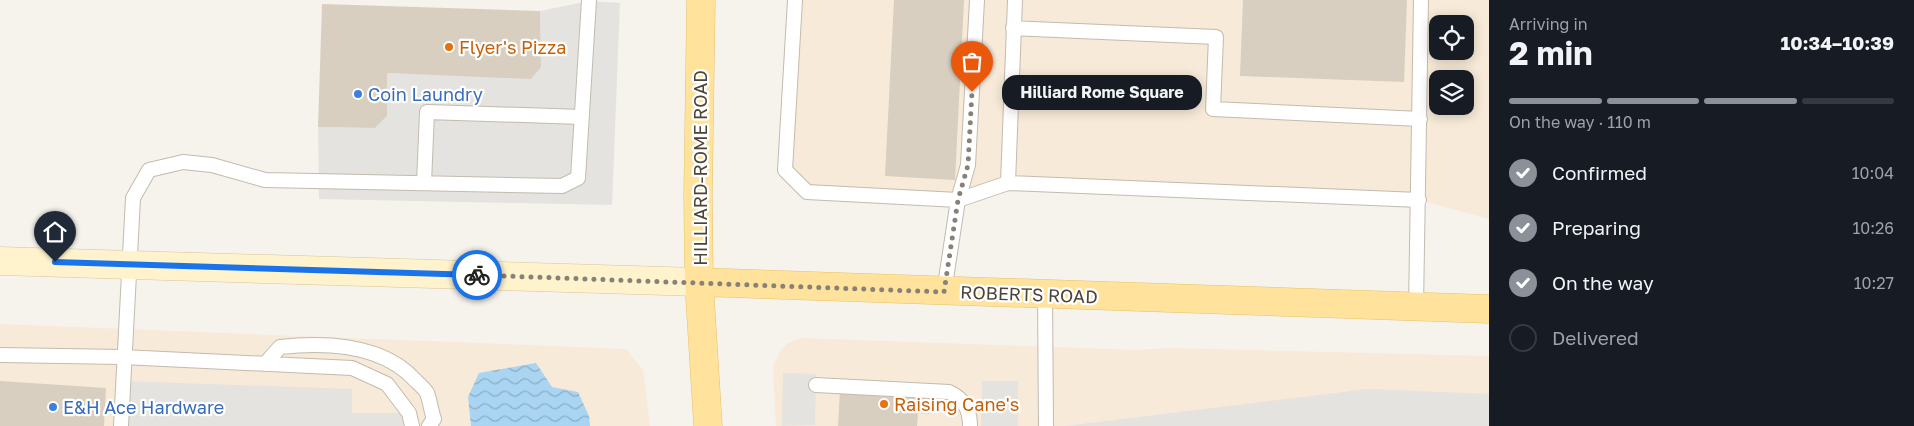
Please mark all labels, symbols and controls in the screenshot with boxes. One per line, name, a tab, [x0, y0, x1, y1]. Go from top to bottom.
text: Arriving in	[1509, 14, 1588, 34]
map controls	[1429, 15, 1474, 115]
button: locate	[1429, 15, 1474, 60]
text: 10:34–10:39	[1780, 31, 1894, 54]
text: 2 min	[1509, 34, 1593, 72]
place label: Flyer's Pizza	[459, 36, 566, 58]
marker: Flyer's Pizza	[443, 41, 455, 53]
pin	[951, 41, 993, 92]
icon: bag	[958, 48, 986, 76]
street label: HILLIARD-ROME ROAD	[689, 70, 711, 266]
button: layers	[1429, 70, 1474, 115]
callout: Hilliard Rome Square	[1002, 74, 1202, 110]
text: Hilliard Rome Square	[1020, 82, 1184, 102]
place label: Coin Laundry	[368, 83, 483, 105]
marker: Coin Laundry	[352, 88, 364, 100]
text: On the way · 110 m	[1509, 112, 1651, 132]
icon: check	[1509, 159, 1537, 187]
text: Confirmed	[1552, 161, 1647, 184]
text: 10:04	[1852, 163, 1894, 183]
pin	[34, 211, 76, 262]
icon: check	[1509, 214, 1537, 242]
text: Preparing	[1552, 216, 1641, 239]
icon: home	[41, 218, 69, 246]
text: 10:26	[1853, 218, 1894, 238]
courier	[452, 250, 502, 300]
icon: bike	[463, 261, 491, 289]
icon: check	[1509, 269, 1537, 297]
text: On the way	[1552, 271, 1654, 294]
text: 10:27	[1854, 273, 1894, 293]
street label: ROBERTS ROAD	[960, 281, 1098, 307]
text: Delivered	[1552, 326, 1639, 349]
place label: Raising Cane's	[894, 393, 1019, 415]
place label: E&H Ace Hardware	[63, 396, 224, 418]
marker: Raising Cane's	[878, 398, 890, 410]
marker: E&H Ace Hardware	[47, 401, 59, 413]

